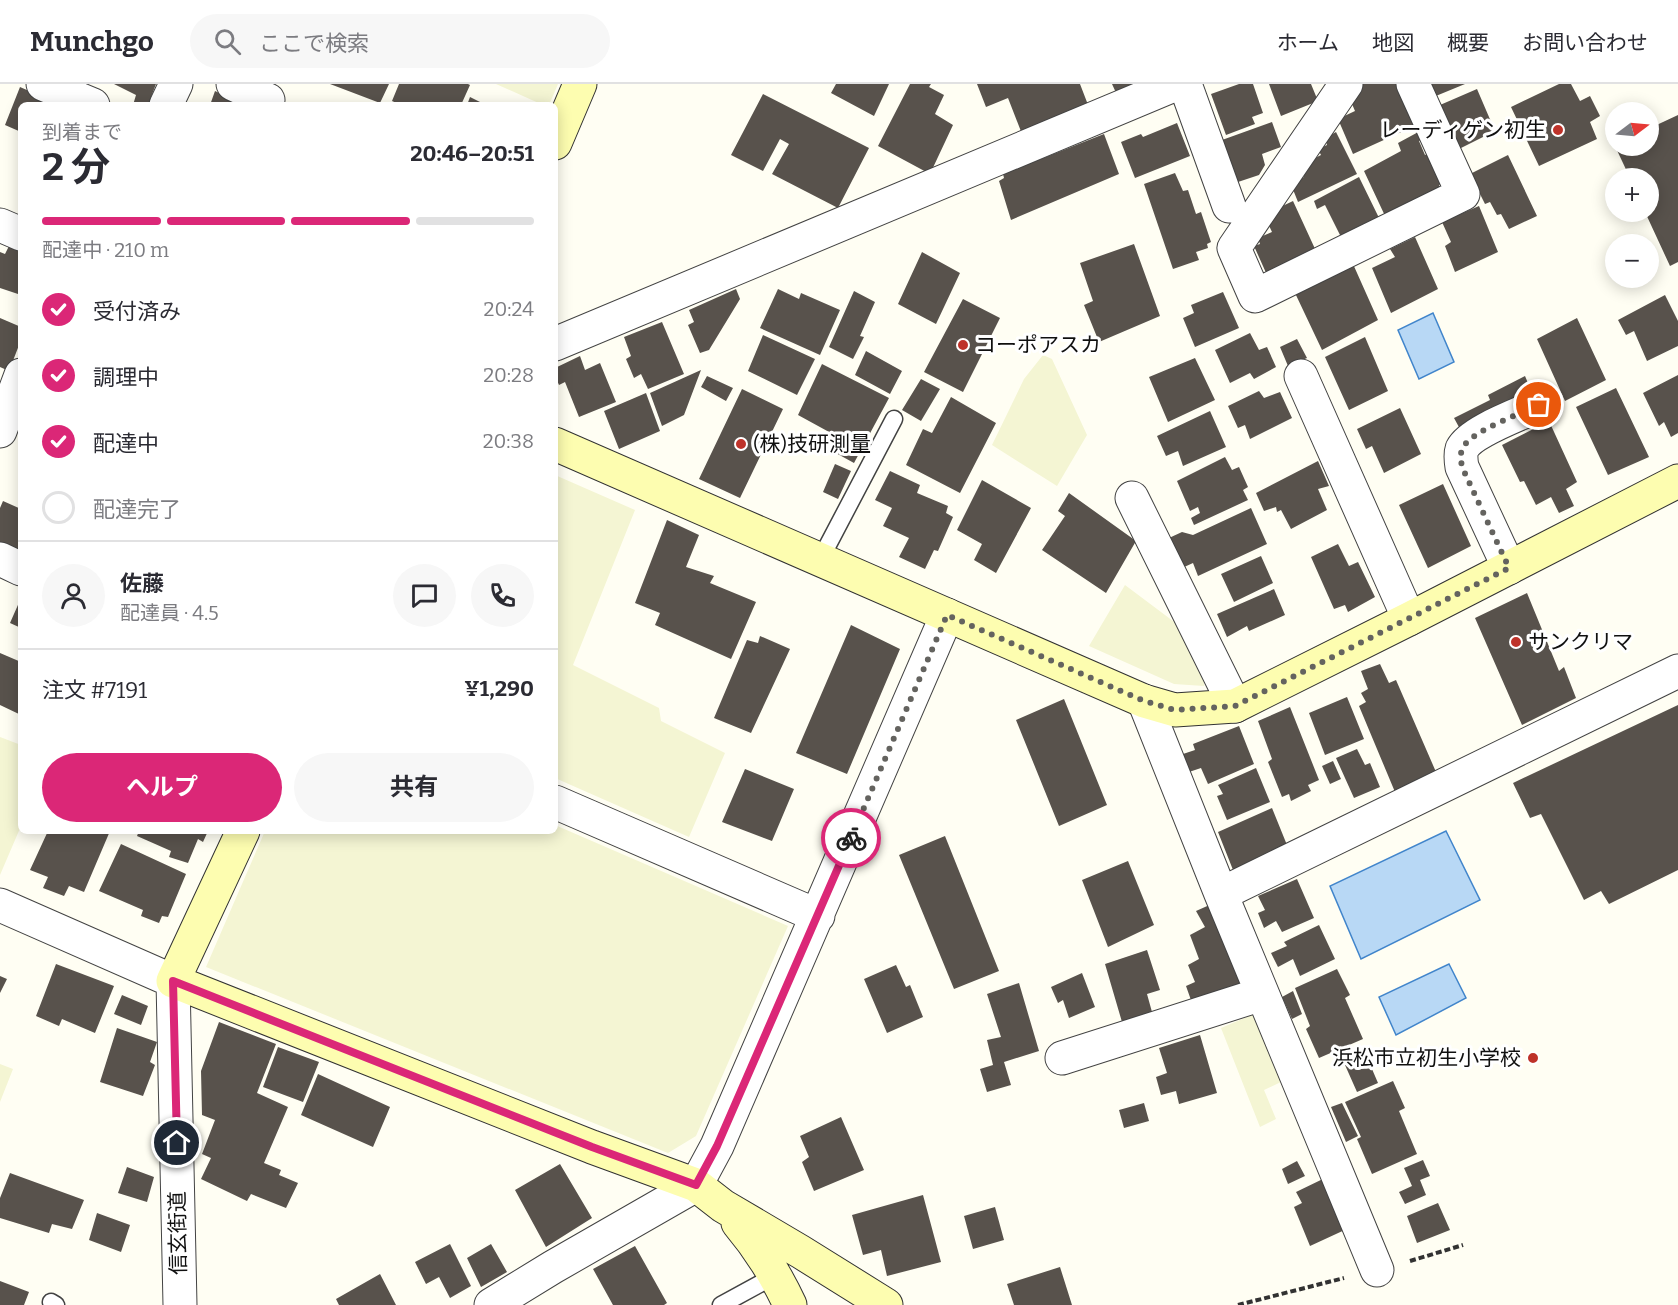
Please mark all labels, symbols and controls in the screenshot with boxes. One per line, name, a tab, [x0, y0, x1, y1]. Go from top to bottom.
search box	[190, 14, 610, 68]
text: Munchgo	[30, 25, 154, 58]
icon: search	[211, 25, 244, 58]
text: ここで検索	[259, 30, 369, 57]
text: ホーム	[1277, 30, 1339, 56]
text: 地図	[1372, 30, 1414, 56]
text: 概要	[1447, 30, 1489, 56]
text: お問い合わせ	[1522, 30, 1648, 56]
north arrow	[1605, 102, 1659, 156]
map controls	[1605, 102, 1659, 288]
place label: レーディゲン初生	[1379, 117, 1546, 143]
text: 到着まで	[42, 120, 122, 144]
marker: レーディゲン初生	[1551, 123, 1565, 137]
text: 20:46–20:51	[410, 140, 534, 167]
text: 2 分	[42, 144, 110, 190]
button: +	[1605, 168, 1659, 222]
button: −	[1605, 234, 1659, 288]
text: 配達中 · 210 m	[42, 238, 169, 262]
icon: check	[42, 293, 75, 326]
text: 20:24	[484, 297, 534, 321]
text: 受付済み	[93, 298, 181, 325]
place label: コーポアスカ	[975, 332, 1101, 358]
marker: コーポアスカ	[956, 338, 970, 352]
icon: check	[42, 359, 75, 392]
text: 20:28	[483, 363, 534, 387]
text: 調理中	[93, 364, 159, 391]
pin	[1513, 379, 1564, 430]
icon: bag	[1522, 388, 1555, 421]
icon: check	[42, 425, 75, 458]
text: 20:38	[483, 429, 534, 453]
text: 配達中	[93, 430, 159, 457]
place label: (株)技研測量	[753, 431, 871, 457]
marker: (株)技研測量	[734, 437, 748, 451]
text: 配達完了	[93, 496, 181, 523]
button: person	[42, 564, 105, 627]
button: chat	[393, 564, 456, 627]
button: phone	[471, 564, 534, 627]
text: 佐藤	[120, 570, 164, 597]
text: 配達員 · 4.5	[120, 601, 219, 625]
place label: サンクリマ	[1528, 629, 1633, 655]
marker: サンクリマ	[1509, 635, 1523, 649]
text: ¥1,290	[464, 675, 534, 702]
text: 注文 #7191	[42, 677, 147, 704]
button: ヘルプ	[42, 753, 282, 822]
button: 共有	[294, 753, 534, 822]
courier	[821, 808, 881, 868]
icon: bike	[835, 822, 868, 855]
place label: 浜松市立初生小学校	[1332, 1045, 1521, 1071]
marker: 浜松市立初生小学校	[1526, 1051, 1540, 1065]
pin	[151, 1117, 202, 1168]
icon: home	[160, 1126, 193, 1159]
street label: 信玄街道	[164, 1191, 192, 1275]

